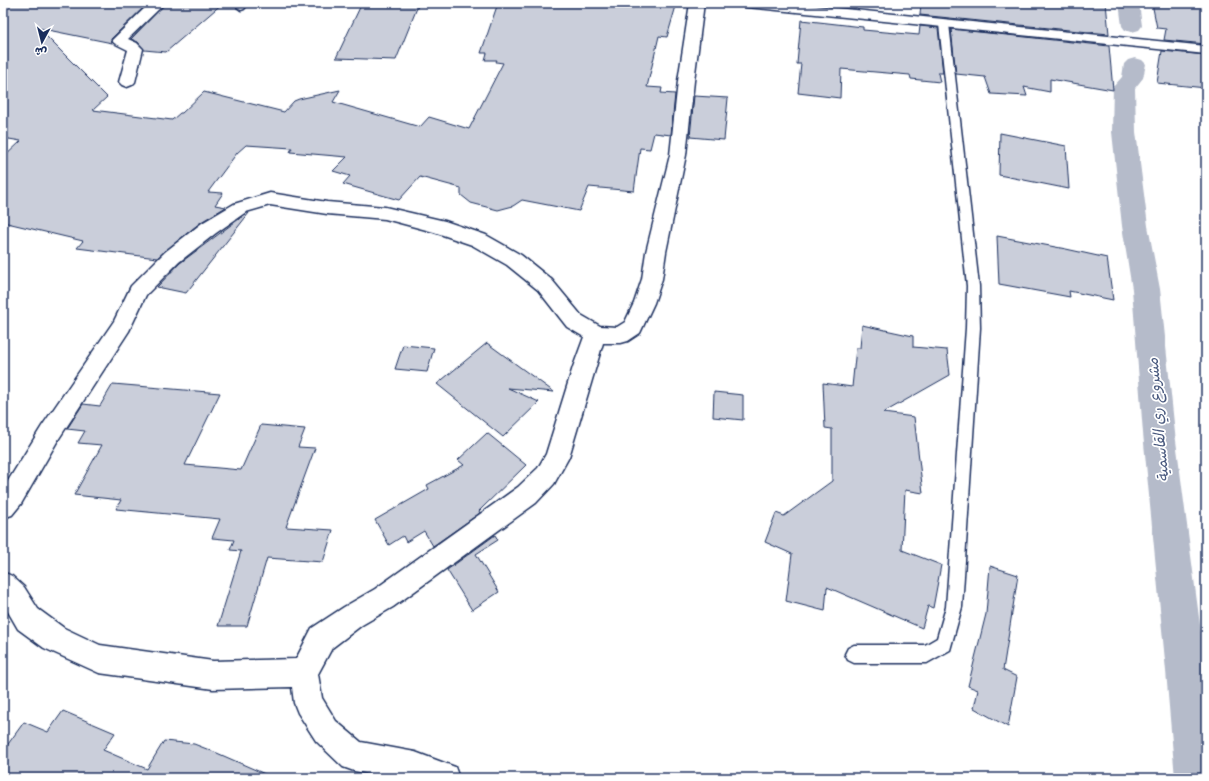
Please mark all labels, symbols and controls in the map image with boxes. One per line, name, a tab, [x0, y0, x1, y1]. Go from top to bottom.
north arrow	[22, 22, 62, 62]
text: ش	[34, 44, 48, 59]
water label: مشروع ري القاسمية	[1144, 357, 1174, 483]

